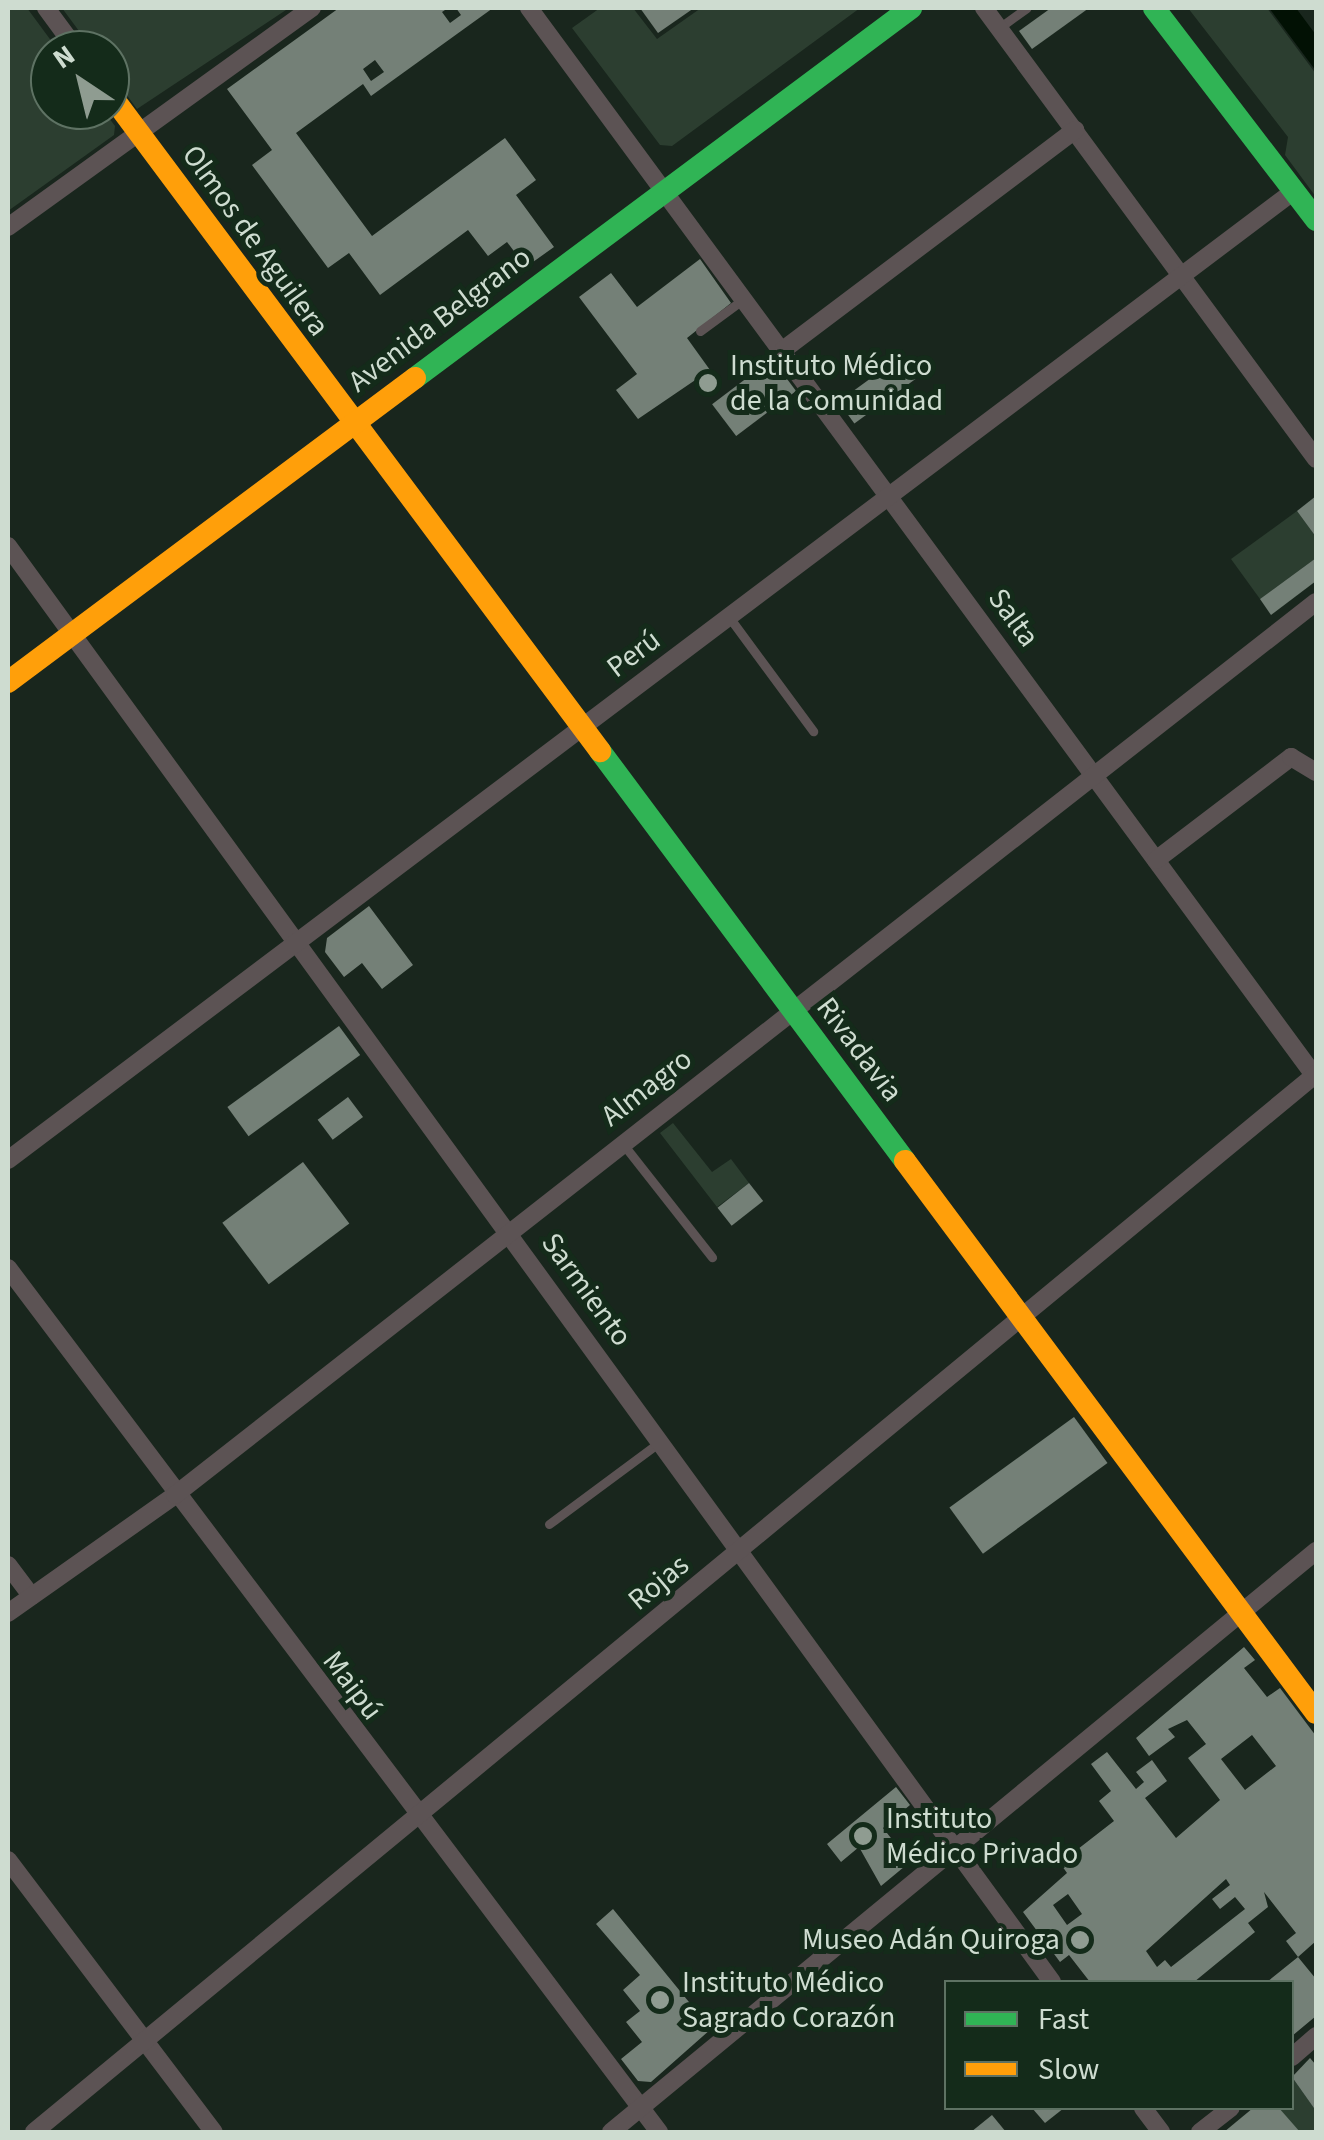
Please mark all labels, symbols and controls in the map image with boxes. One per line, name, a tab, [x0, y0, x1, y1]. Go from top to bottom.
north arrow	[30, 30, 130, 130]
text: N	[45, 35, 83, 79]
street label: Olmos de Aguilera	[174, 139, 336, 343]
street label: Avenida Belgrano	[342, 240, 538, 400]
place label: Instituto Médico de la Comunidad	[730, 348, 943, 418]
marker: Instituto Médico de la Comunidad	[695, 370, 721, 396]
street label: Salta	[980, 582, 1046, 654]
street label: Perú	[600, 622, 668, 686]
street label: Rivadavia	[808, 991, 910, 1109]
street label: Almagro	[594, 1041, 700, 1135]
street label: Sarmiento	[533, 1226, 639, 1354]
street label: Rojas	[621, 1547, 697, 1619]
street label: Maipú	[314, 1644, 390, 1728]
place label: Instituto Médico Privado	[886, 1801, 1078, 1872]
marker: Instituto Médico Privado	[850, 1823, 876, 1849]
place label: Museo Adán Quiroga	[802, 1922, 1060, 1958]
marker: Museo Adán Quiroga	[1069, 1929, 1091, 1951]
place label: Instituto Médico Sagrado Corazón	[682, 1965, 895, 2036]
legend	[944, 1980, 1294, 2110]
marker: Instituto Médico Sagrado Corazón	[647, 1987, 673, 2013]
text: Fast	[1038, 1998, 1089, 2041]
text: Slow	[1038, 2048, 1099, 2091]

